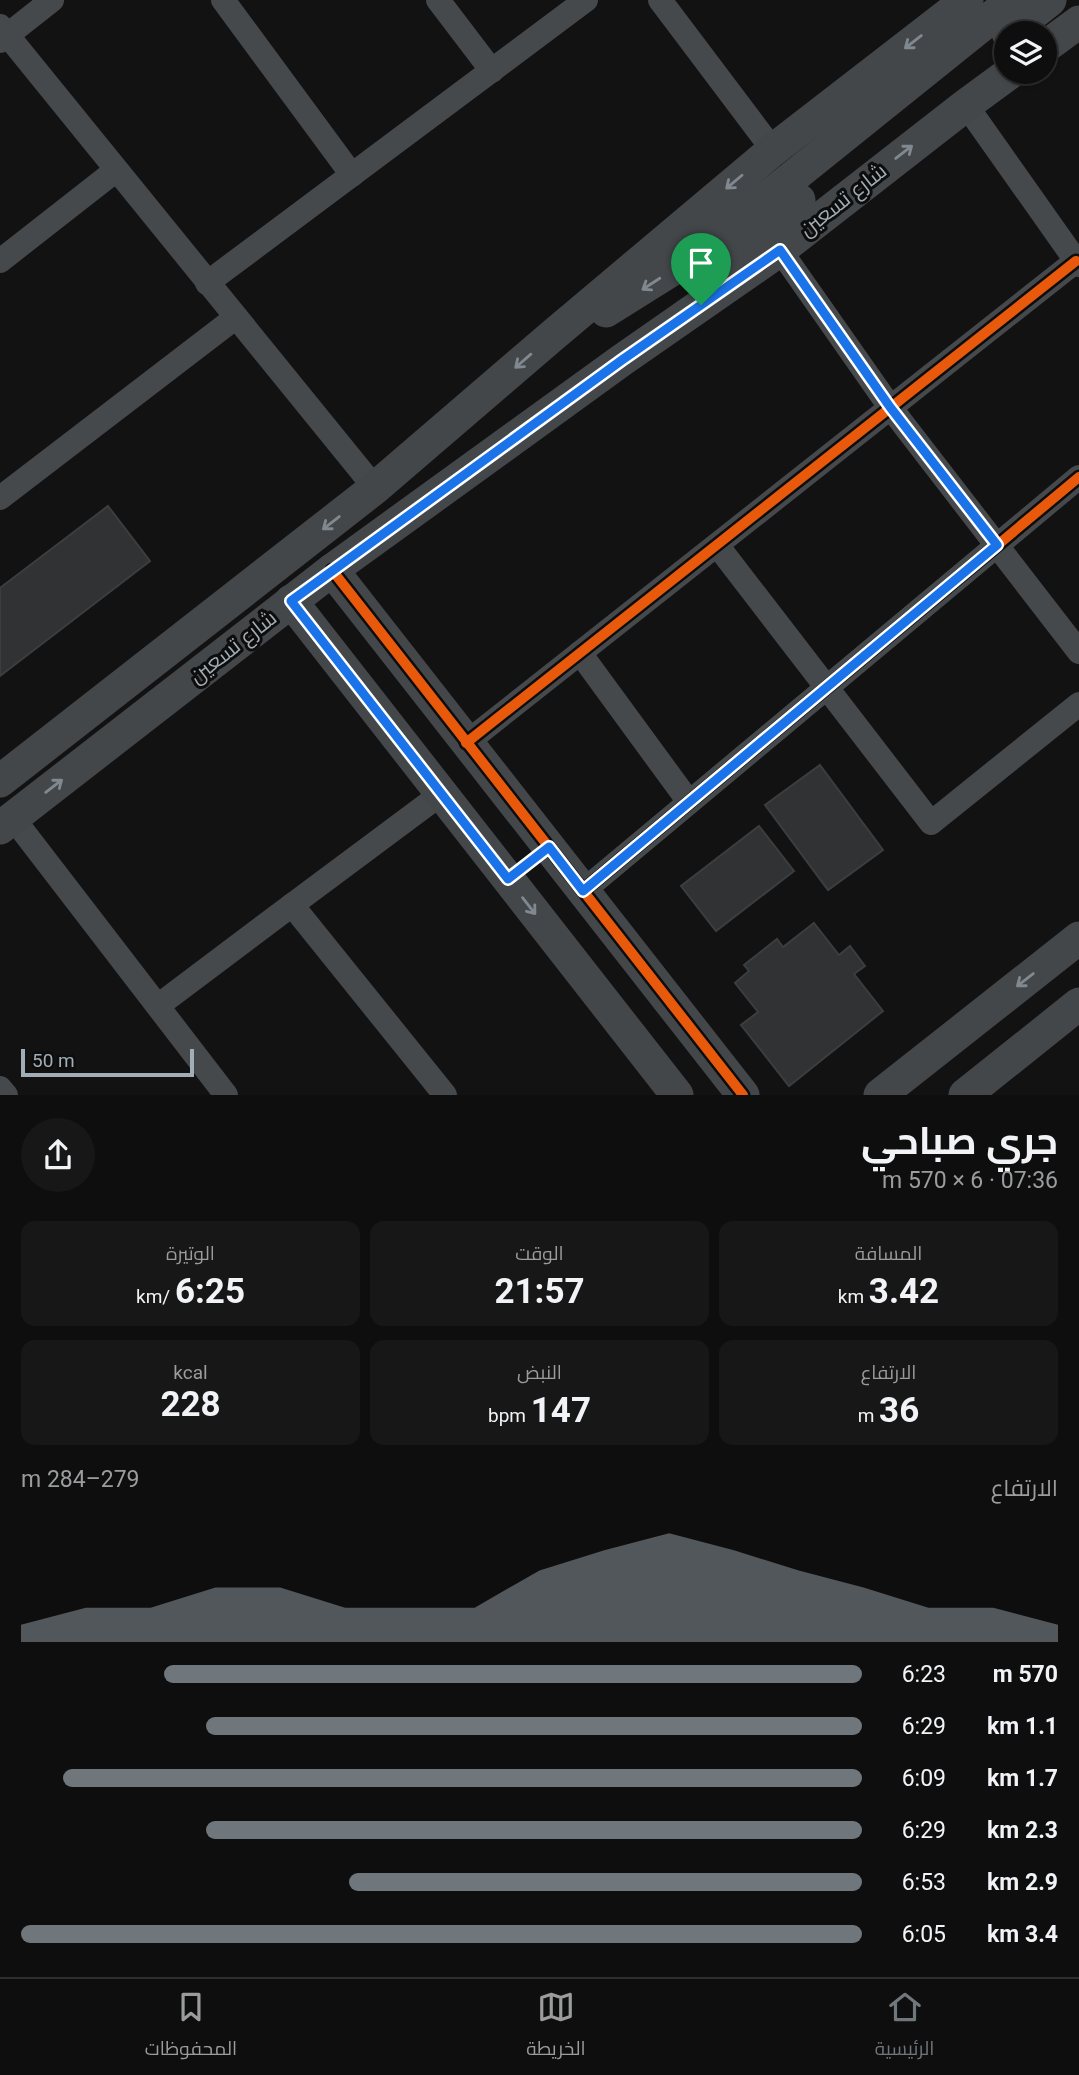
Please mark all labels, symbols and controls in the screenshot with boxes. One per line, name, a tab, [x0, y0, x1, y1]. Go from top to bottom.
map controls	[994, 21, 1057, 84]
button: layers	[994, 21, 1057, 84]
one-way arrow	[904, 34, 923, 49]
one-way arrow	[895, 145, 913, 160]
street label: شارع تسعين	[795, 159, 893, 243]
one-way arrow	[726, 174, 744, 190]
pin	[671, 233, 731, 305]
icon: arrive	[682, 244, 720, 282]
one-way arrow	[641, 277, 661, 291]
one-way arrow	[514, 353, 532, 369]
one-way arrow	[322, 516, 340, 531]
street label: شارع تسعين	[185, 606, 283, 690]
one-way arrow	[44, 778, 63, 793]
one-way arrow	[522, 897, 537, 915]
one-way arrow	[1017, 973, 1035, 988]
scale bar	[21, 1046, 194, 1078]
text: 50 m	[32, 1049, 75, 1072]
button: share	[21, 1118, 95, 1192]
text: جري صباحي	[861, 1119, 1058, 1163]
text: 07:36 · 6 × 570 m	[882, 1167, 1058, 1194]
text: الوتيرة	[166, 1242, 215, 1265]
text: الوقت	[515, 1242, 564, 1265]
text: المسافة	[855, 1242, 922, 1265]
text: 6:25	[175, 1271, 245, 1312]
text: 21:57	[494, 1271, 585, 1312]
text: 3.42	[869, 1271, 939, 1312]
text: /km	[136, 1285, 175, 1308]
text: km	[838, 1285, 869, 1308]
text: kcal	[173, 1361, 208, 1384]
text: النبض	[517, 1361, 562, 1384]
text: الارتفاع	[861, 1361, 916, 1384]
text: 228	[160, 1384, 221, 1425]
text: 147	[531, 1390, 591, 1431]
text: 36	[879, 1390, 919, 1431]
text: bpm	[488, 1404, 531, 1427]
text: m	[858, 1404, 879, 1427]
text: 279–284 m	[21, 1466, 140, 1493]
text: الارتفاع	[991, 1475, 1058, 1502]
text: 6:23	[902, 1661, 946, 1688]
text: 570 m	[993, 1661, 1058, 1688]
text: 6:29	[902, 1713, 946, 1740]
text: 1.1 km	[987, 1713, 1058, 1740]
text: 6:09	[902, 1765, 946, 1792]
text: 1.7 km	[987, 1765, 1058, 1792]
text: 6:29	[902, 1817, 946, 1844]
text: 2.3 km	[987, 1817, 1058, 1844]
text: 6:53	[902, 1869, 946, 1896]
text: 2.9 km	[987, 1869, 1058, 1896]
text: 6:05	[902, 1921, 946, 1948]
text: 3.4 km	[987, 1921, 1058, 1948]
tab: المحفوظات	[145, 1988, 237, 2066]
tab: الخريطة	[526, 1988, 586, 2066]
tab: الرئيسية	[875, 1988, 934, 2066]

